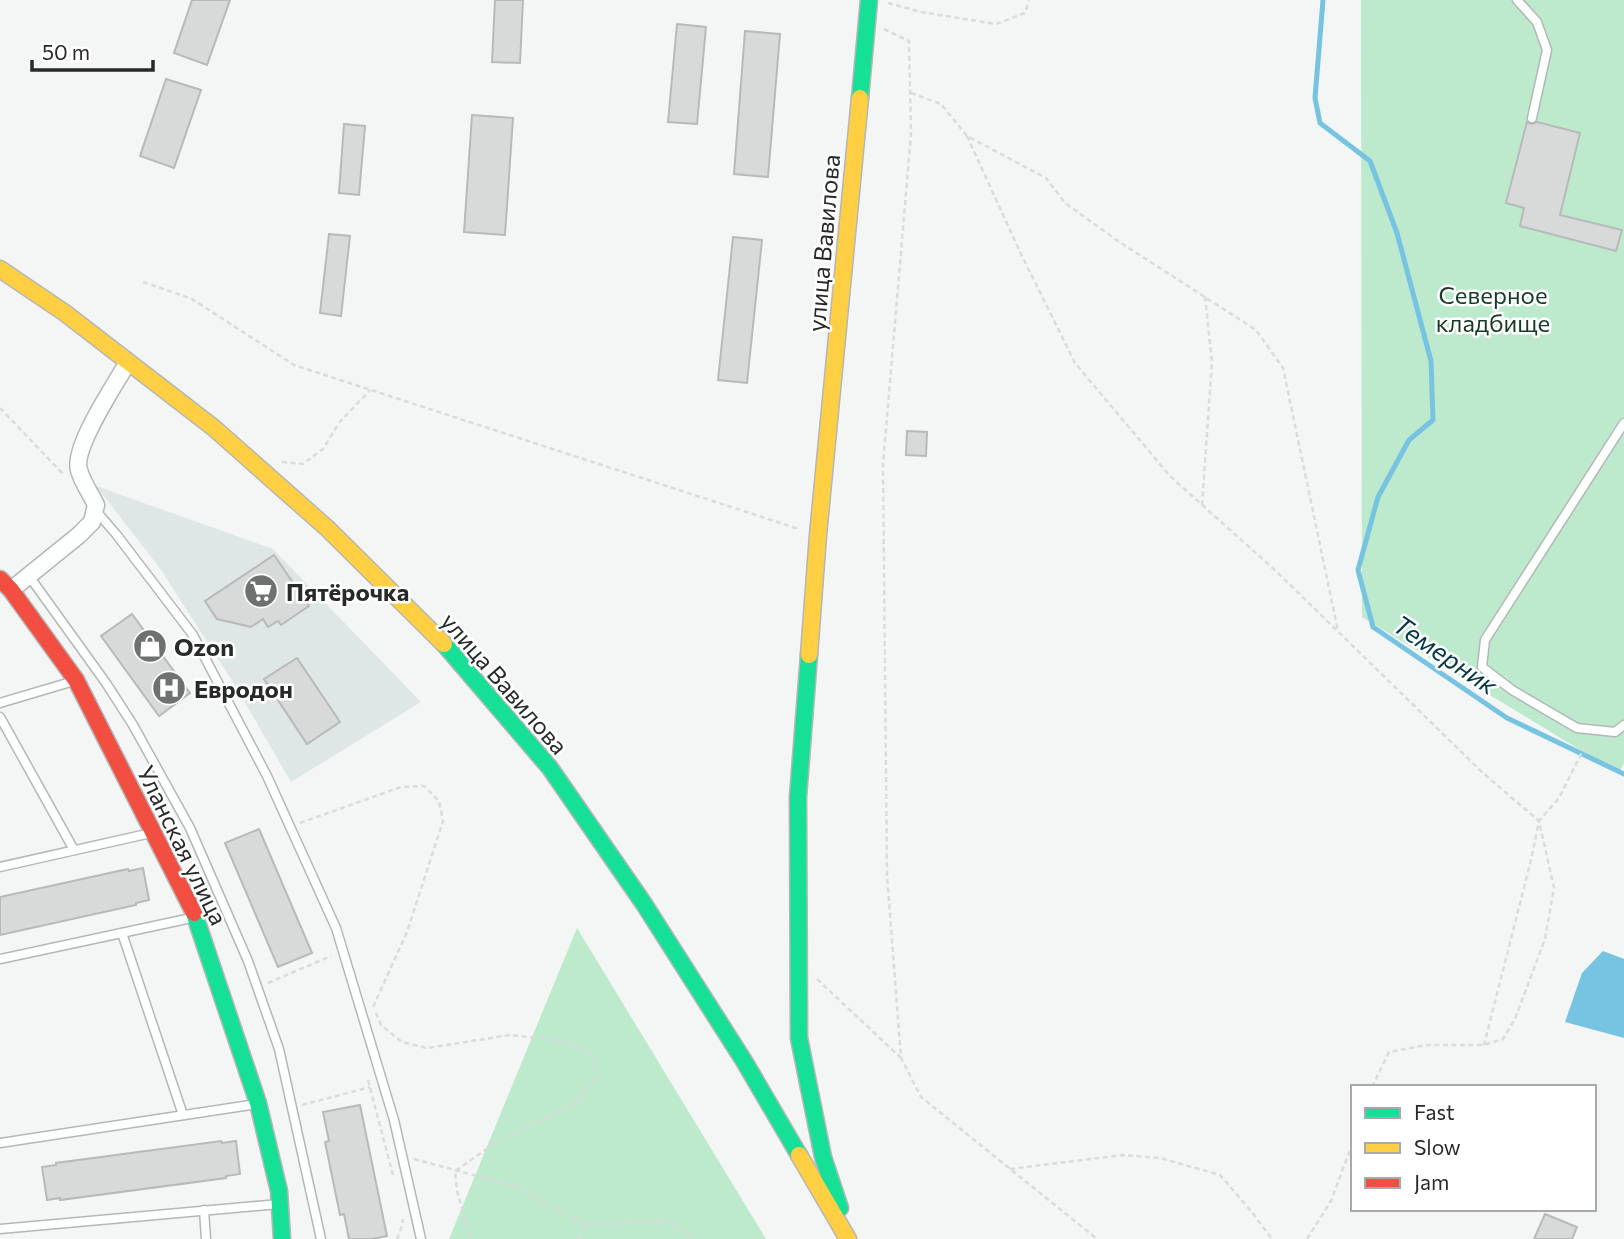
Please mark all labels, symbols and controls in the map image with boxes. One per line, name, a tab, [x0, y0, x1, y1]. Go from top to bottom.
scale bar	[32, 28, 152, 72]
text: 50 m	[42, 39, 90, 64]
street label: улица Вавилова	[801, 153, 845, 333]
park label: Северное кладбище	[1436, 280, 1550, 337]
supermarket icon: Пятёрочка	[242, 572, 280, 610]
place label: Пятёрочка	[286, 577, 409, 606]
street label: улица Вавилова	[436, 606, 574, 760]
water label: Темерник	[1388, 608, 1505, 701]
shop icon: Ozon	[131, 627, 169, 665]
place label: Ozon	[174, 632, 234, 661]
hospital icon: Евродон	[150, 669, 188, 707]
place label: Евродон	[194, 674, 293, 703]
street label: Уланская улица	[132, 761, 234, 929]
legend	[1351, 1085, 1596, 1211]
text: Fast	[1414, 1099, 1455, 1124]
text: Slow	[1414, 1134, 1461, 1159]
text: Jam	[1414, 1169, 1449, 1194]

